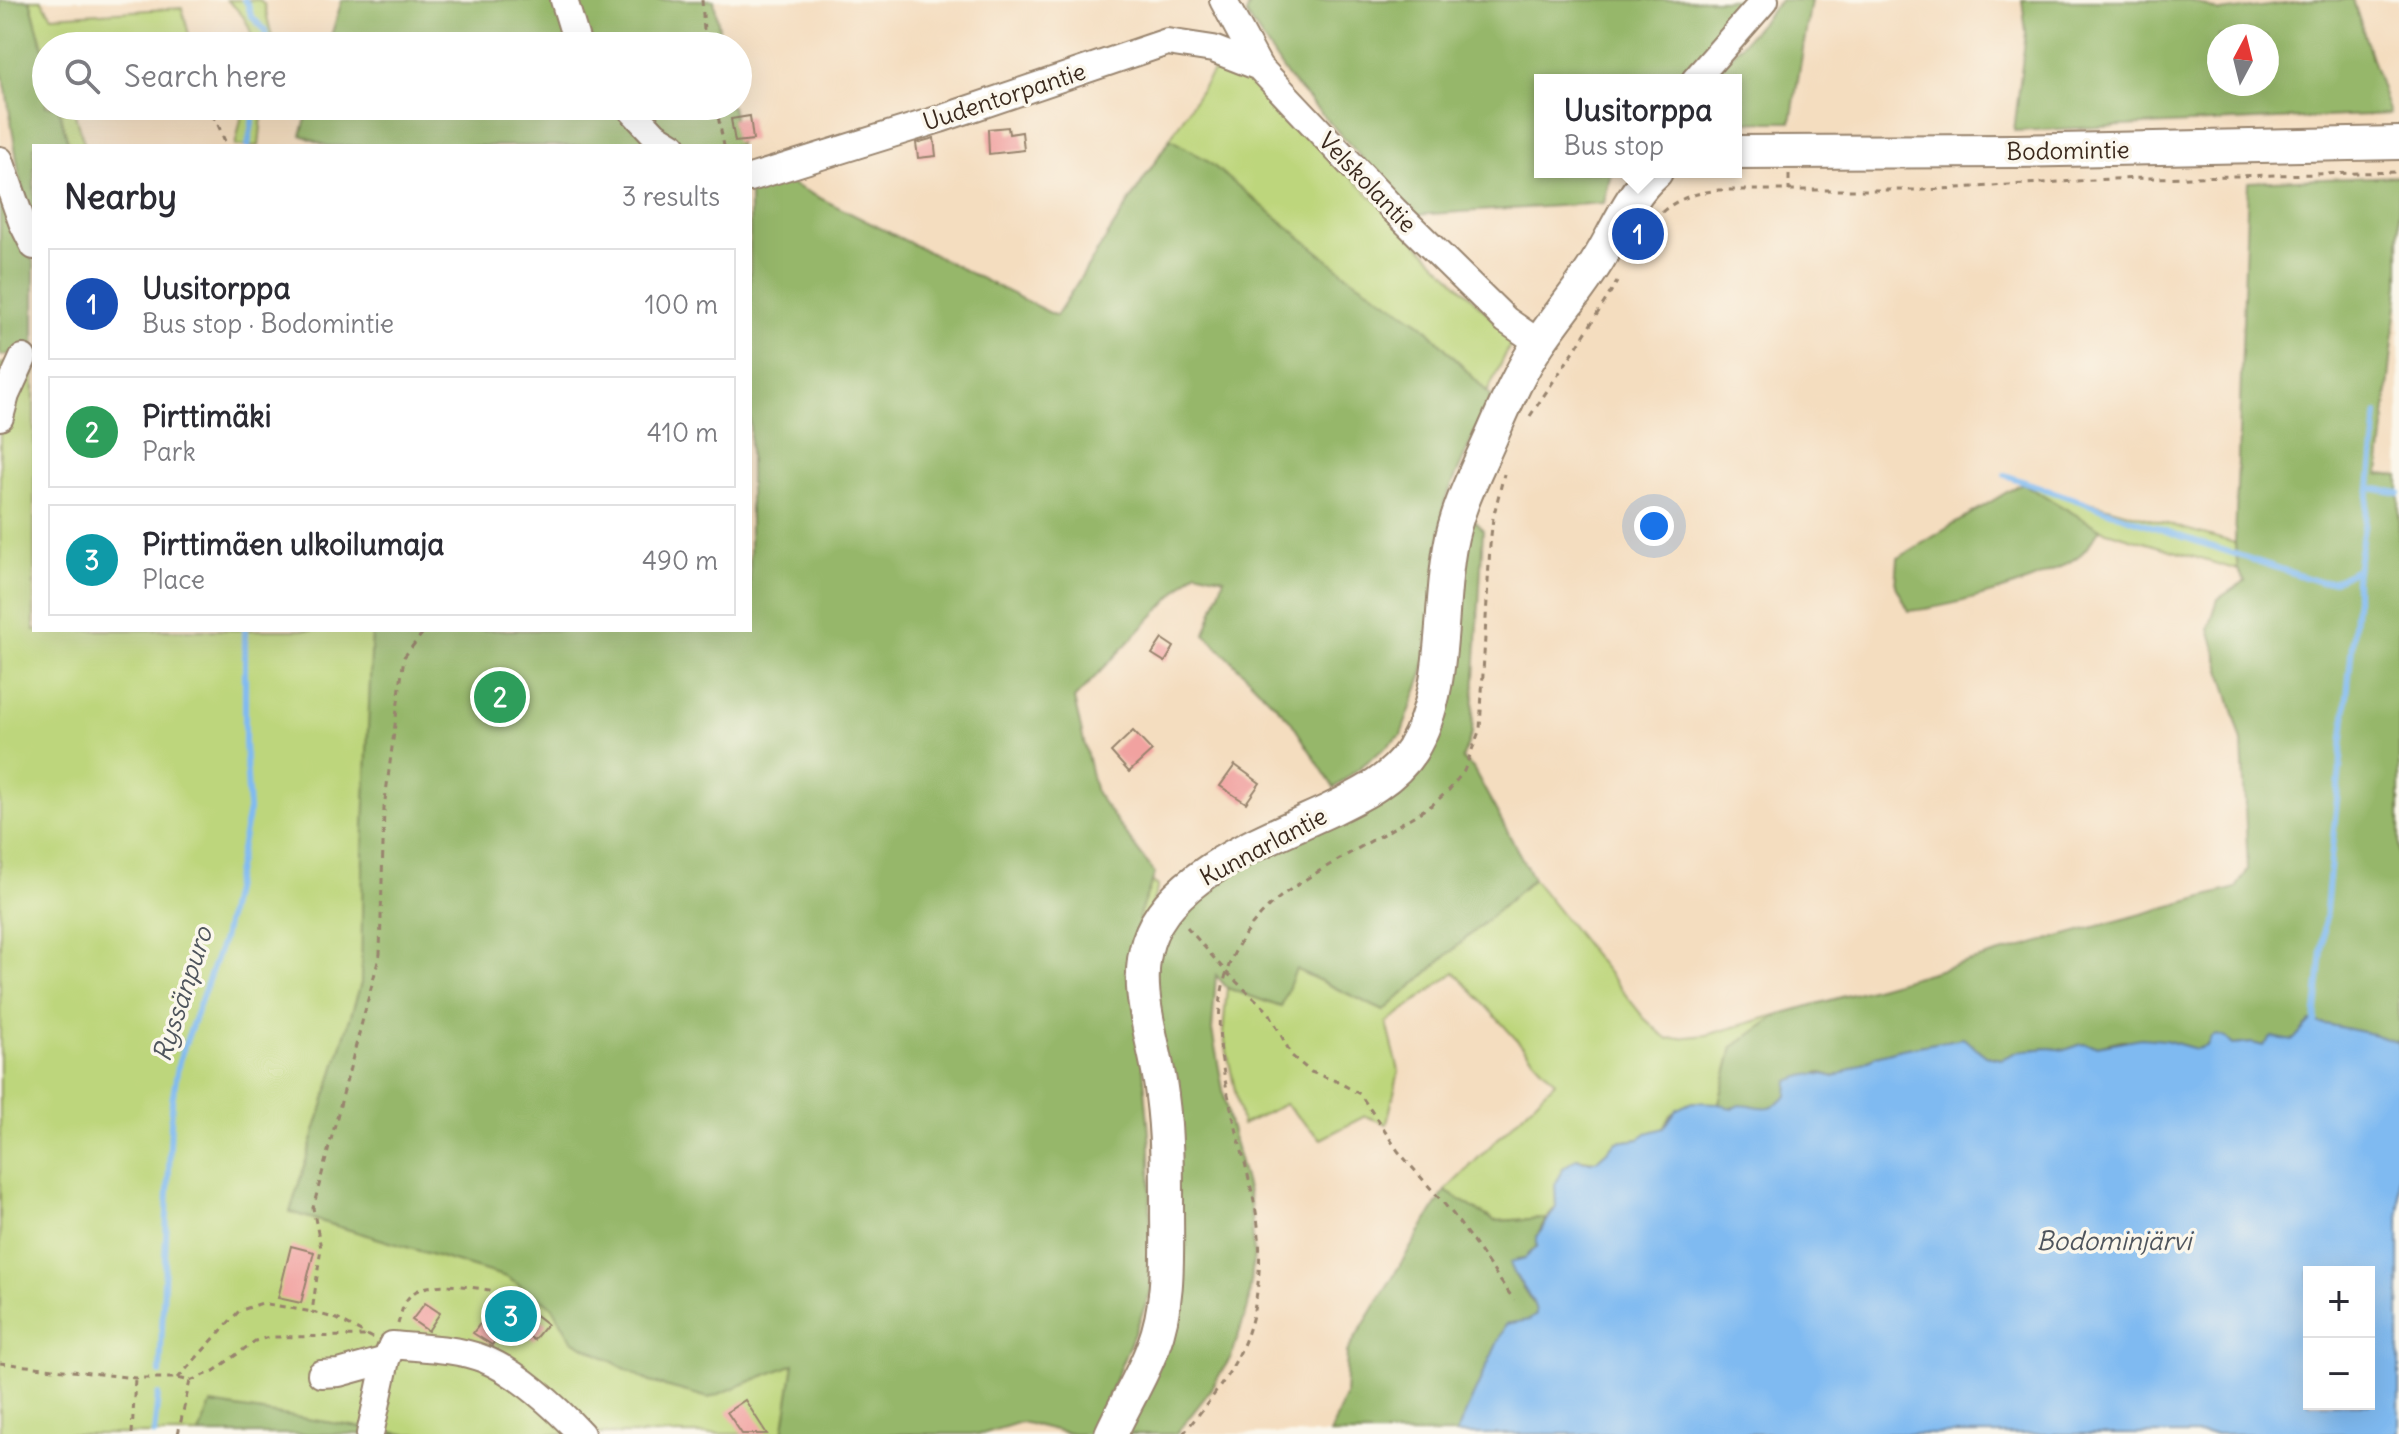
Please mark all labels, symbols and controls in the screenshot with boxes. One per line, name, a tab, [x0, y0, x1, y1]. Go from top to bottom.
north arrow	[2207, 24, 2279, 96]
search box	[32, 32, 752, 120]
icon: search	[60, 54, 104, 98]
street label: Uudentorpantie	[919, 56, 1089, 136]
text: Search here	[124, 57, 287, 95]
popup	[1534, 74, 1742, 178]
text: Uusitorppa	[1564, 91, 1712, 129]
street label: Velskolantie	[1313, 126, 1423, 238]
text: Bus stop	[1564, 129, 1664, 162]
street label: Bodomintie	[2006, 134, 2130, 166]
text: Nearby	[64, 175, 177, 218]
text: 3 results	[622, 180, 720, 213]
pin: 1	[1612, 204, 1664, 264]
text: Uusitorppa	[142, 269, 291, 307]
text: 1	[87, 288, 97, 321]
text: 100 m	[644, 288, 718, 321]
text: Bus stop · Bodomintie	[142, 307, 394, 340]
text: Pirttimäki	[142, 397, 271, 435]
text: 2	[85, 416, 99, 449]
text: 410 m	[647, 416, 718, 449]
text: Park	[142, 435, 196, 468]
your location	[1634, 506, 1674, 546]
text: Pirttimäen ulkoilumaja	[142, 525, 444, 563]
text: 3	[85, 544, 99, 577]
text: 490 m	[642, 544, 718, 577]
text: Place	[142, 563, 205, 596]
pin: 2	[474, 667, 526, 727]
street label: Kunnarlantie	[1195, 800, 1331, 892]
water label: Ryssänpuro	[145, 921, 220, 1066]
water label: Bodominjärvi	[2037, 1224, 2195, 1257]
map controls	[2303, 1266, 2375, 1410]
button: +	[2303, 1266, 2375, 1338]
pin: 3	[485, 1286, 537, 1346]
button: −	[2303, 1338, 2375, 1410]

